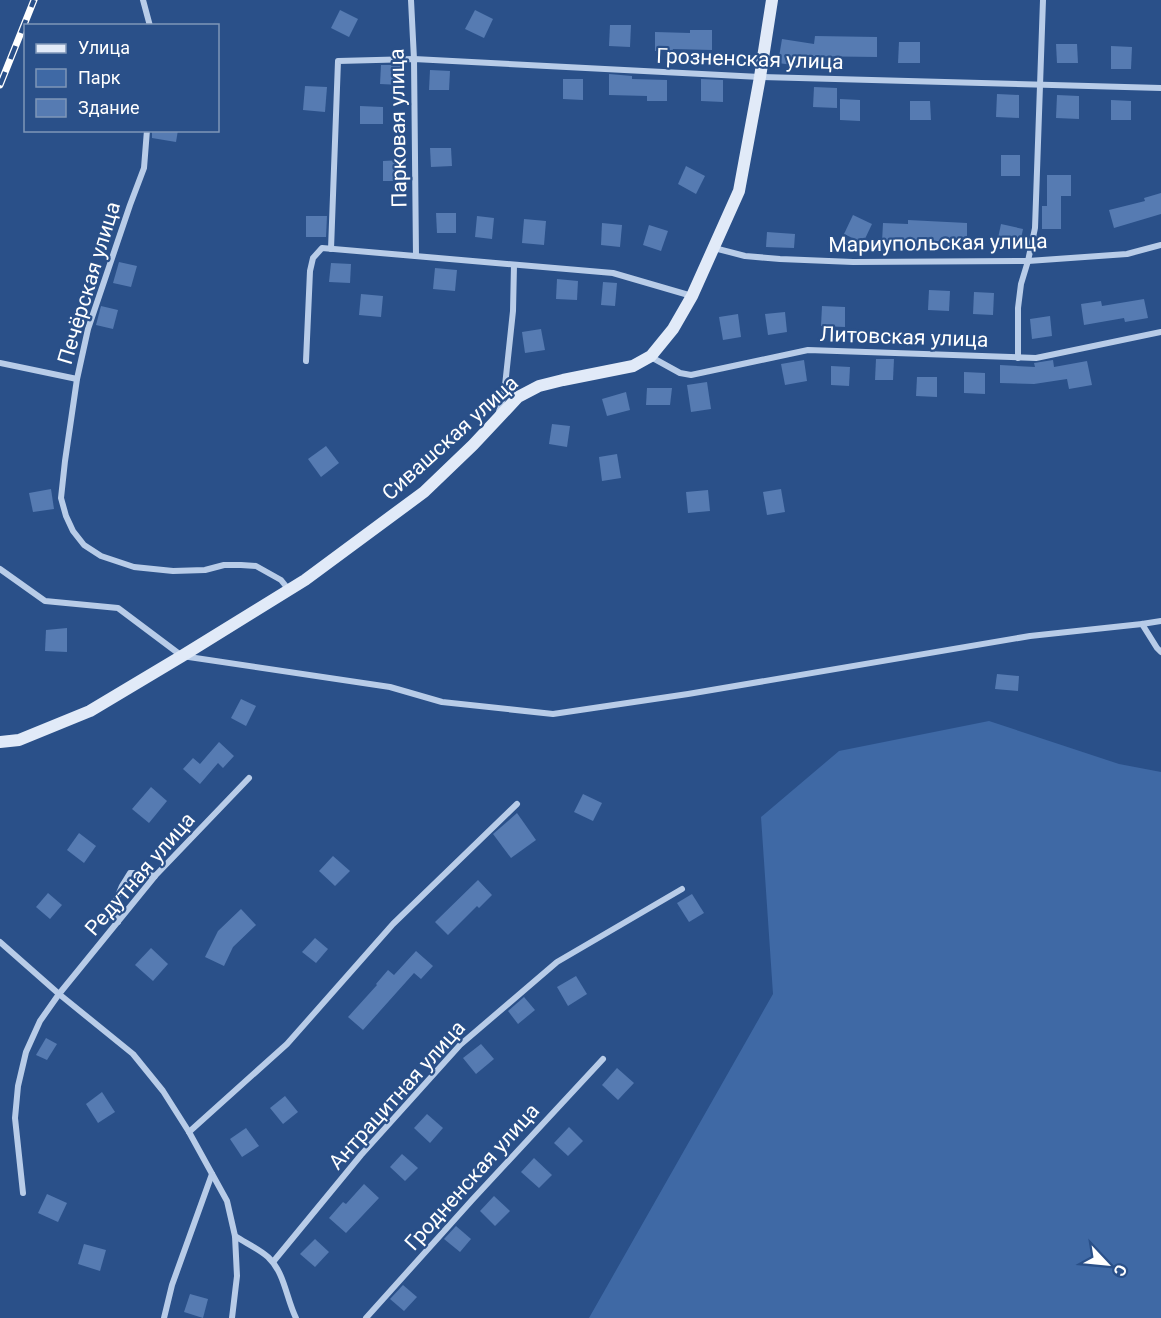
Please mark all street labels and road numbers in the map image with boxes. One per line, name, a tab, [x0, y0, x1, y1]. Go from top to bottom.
street label: Грозненская улица	[656, 44, 844, 74]
street label: Парковая улица	[385, 48, 411, 208]
street label: Печёрская улица	[53, 199, 125, 367]
street label: Мариупольская улица	[828, 229, 1048, 257]
street label: Литовская улица	[819, 322, 989, 352]
street label: Сивашская улица	[377, 371, 523, 505]
street label: Редутная улица	[80, 808, 200, 940]
street label: Антрацитная улица	[324, 1016, 470, 1174]
street label: Гродненская улица	[400, 1099, 544, 1255]

